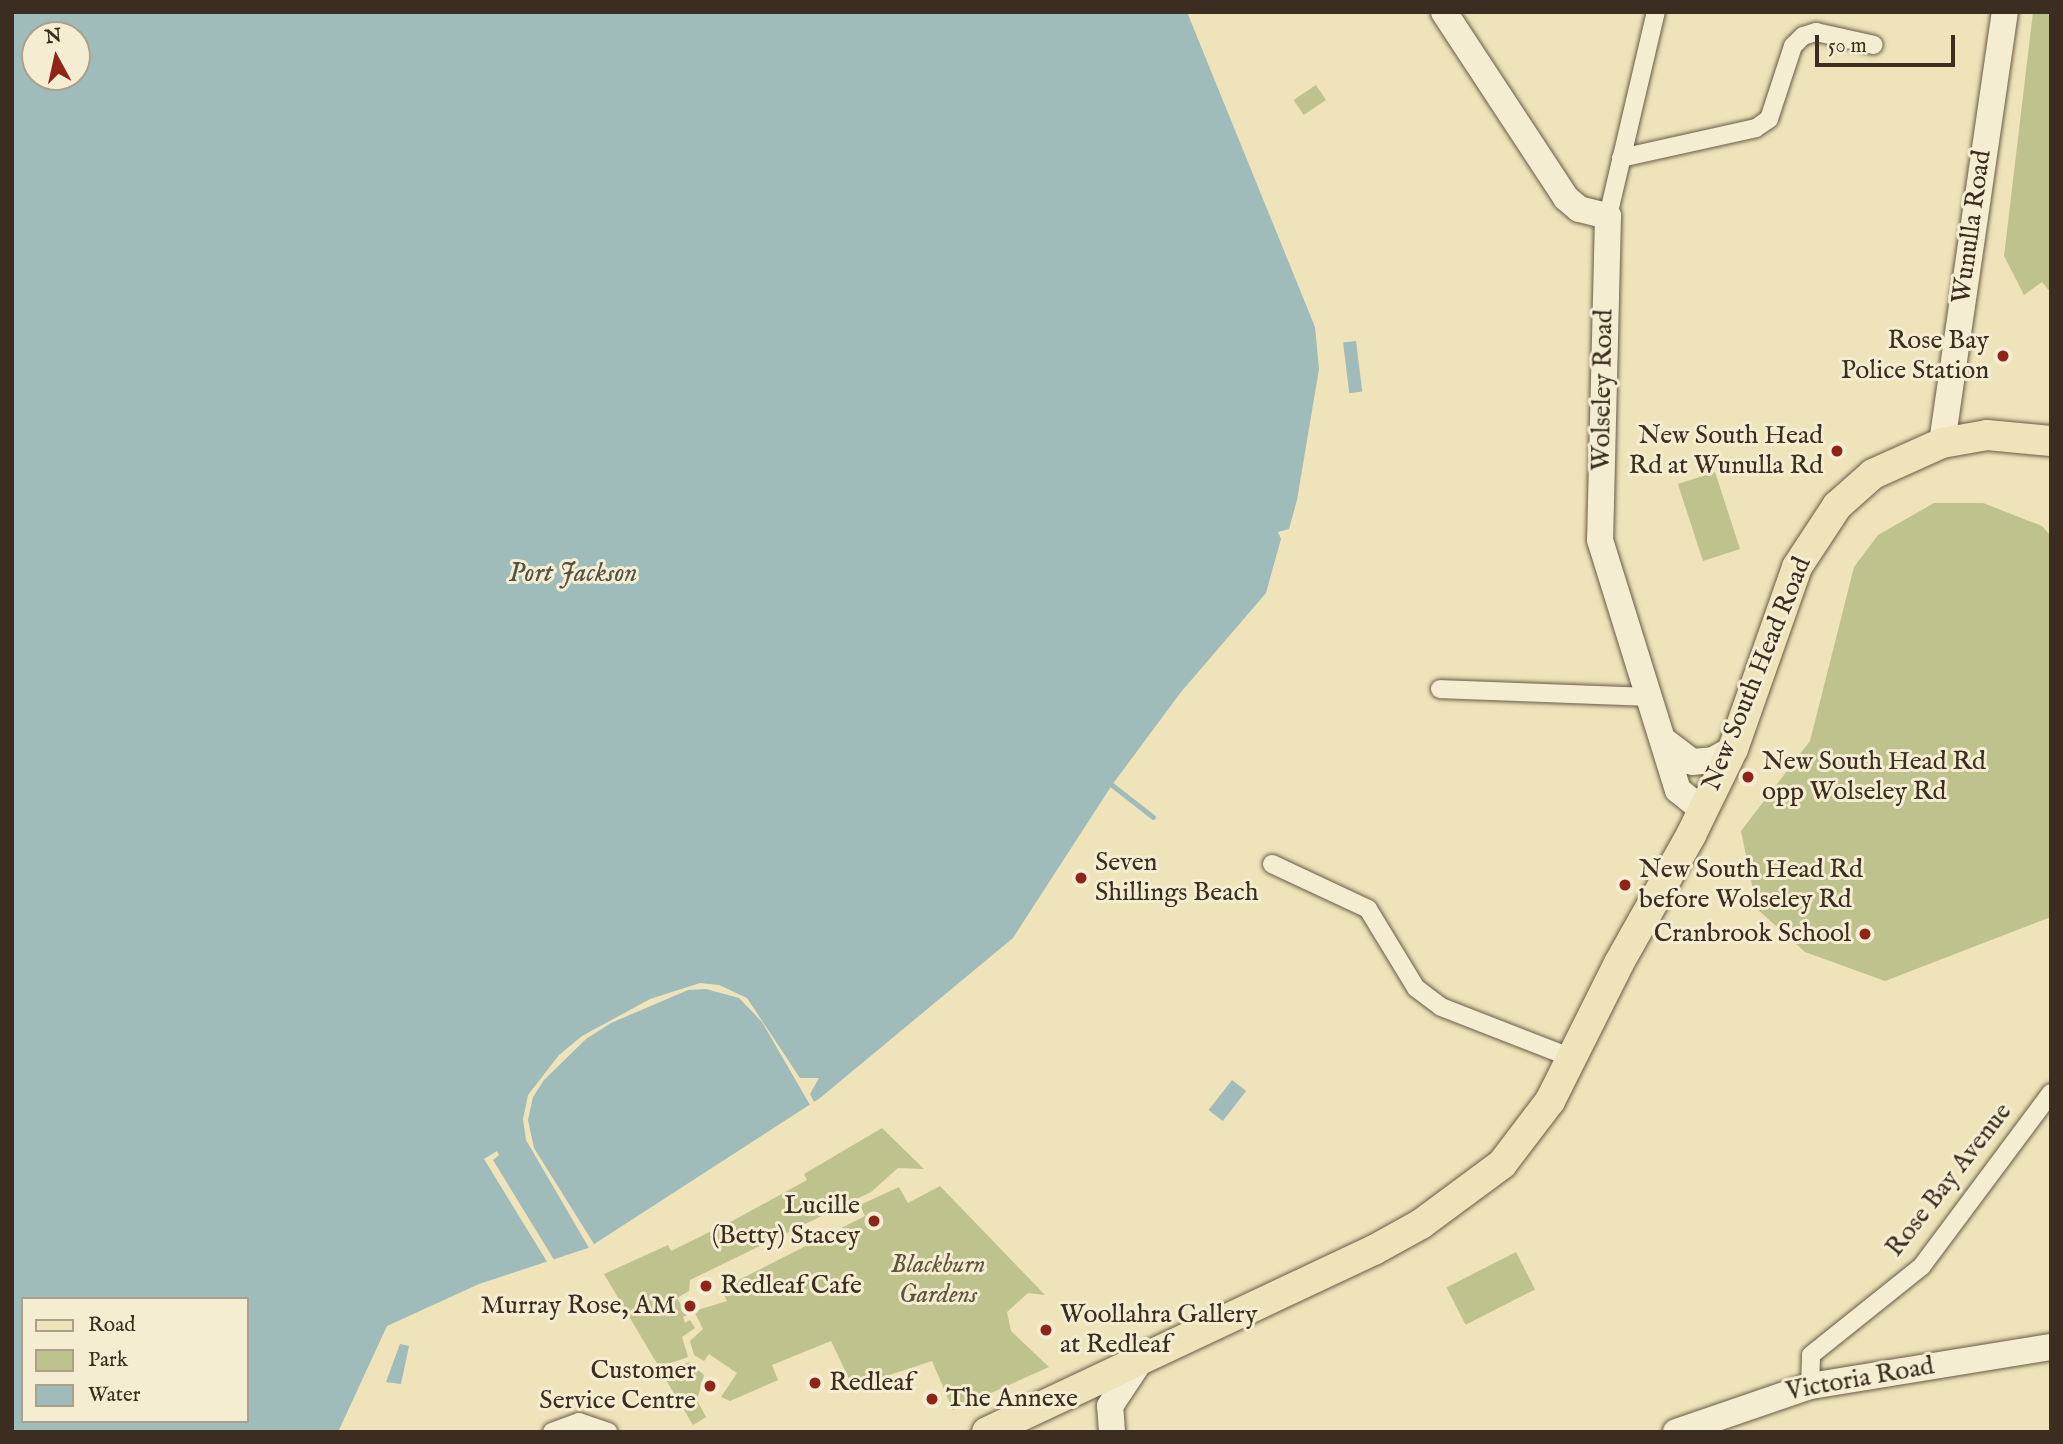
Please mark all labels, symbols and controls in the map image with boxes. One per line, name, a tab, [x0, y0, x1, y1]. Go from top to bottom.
north arrow	[21, 21, 91, 91]
scale bar	[1818, 21, 1958, 65]
text: N	[44, 24, 63, 50]
text: 50 m	[1828, 33, 1867, 60]
street label: Wunulla Road	[1946, 148, 1998, 306]
street label: Wolseley Road	[1586, 309, 1620, 471]
place label: Rose Bay Police Station	[1841, 325, 1989, 386]
marker: Rose Bay Police Station	[1995, 348, 2011, 364]
place label: New South Head Rd at Wunulla Rd	[1629, 420, 1823, 481]
marker: New South Head Rd at Wunulla Rd	[1829, 443, 1845, 459]
street label: New South Head Road	[1696, 553, 1818, 795]
water label: Port Jackson	[509, 557, 637, 591]
place label: New South Head Rd opp Wolseley Rd	[1762, 746, 1986, 808]
marker: New South Head Rd opp Wolseley Rd	[1740, 769, 1756, 785]
place label: Seven Shillings Beach	[1095, 847, 1258, 908]
place label: New South Head Rd before Wolseley Rd	[1639, 854, 1863, 916]
marker: Seven Shillings Beach	[1073, 870, 1089, 886]
marker: New South Head Rd before Wolseley Rd	[1617, 877, 1633, 893]
place label: Cranbrook School	[1654, 918, 1851, 950]
marker: Cranbrook School	[1857, 926, 1873, 942]
street label: Rose Bay Avenue	[1879, 1097, 2019, 1263]
place label: Lucille (Betty) Stacey	[712, 1190, 860, 1252]
marker: Lucille (Betty) Stacey	[866, 1213, 882, 1229]
park label: Blackburn Gardens	[890, 1249, 986, 1310]
place label: Redleaf Cafe	[720, 1270, 862, 1302]
marker: Redleaf Cafe	[698, 1278, 714, 1294]
place label: Murray Rose, AM	[480, 1290, 676, 1322]
legend	[21, 1297, 248, 1423]
marker: Murray Rose, AM	[682, 1298, 698, 1314]
place label: Woollahra Gallery at Redleaf	[1060, 1299, 1257, 1360]
text: Road	[88, 1312, 135, 1339]
marker: Woollahra Gallery at Redleaf	[1038, 1322, 1054, 1338]
text: Park	[88, 1347, 128, 1374]
street label: Victoria Road	[1783, 1351, 1937, 1407]
place label: Customer Service Centre	[539, 1355, 696, 1416]
place label: Redleaf	[829, 1367, 914, 1399]
marker: Redleaf	[807, 1375, 823, 1391]
marker: Customer Service Centre	[702, 1378, 718, 1394]
text: Water	[88, 1382, 140, 1409]
place label: The Annexe	[946, 1383, 1078, 1415]
marker: The Annexe	[924, 1391, 940, 1407]

